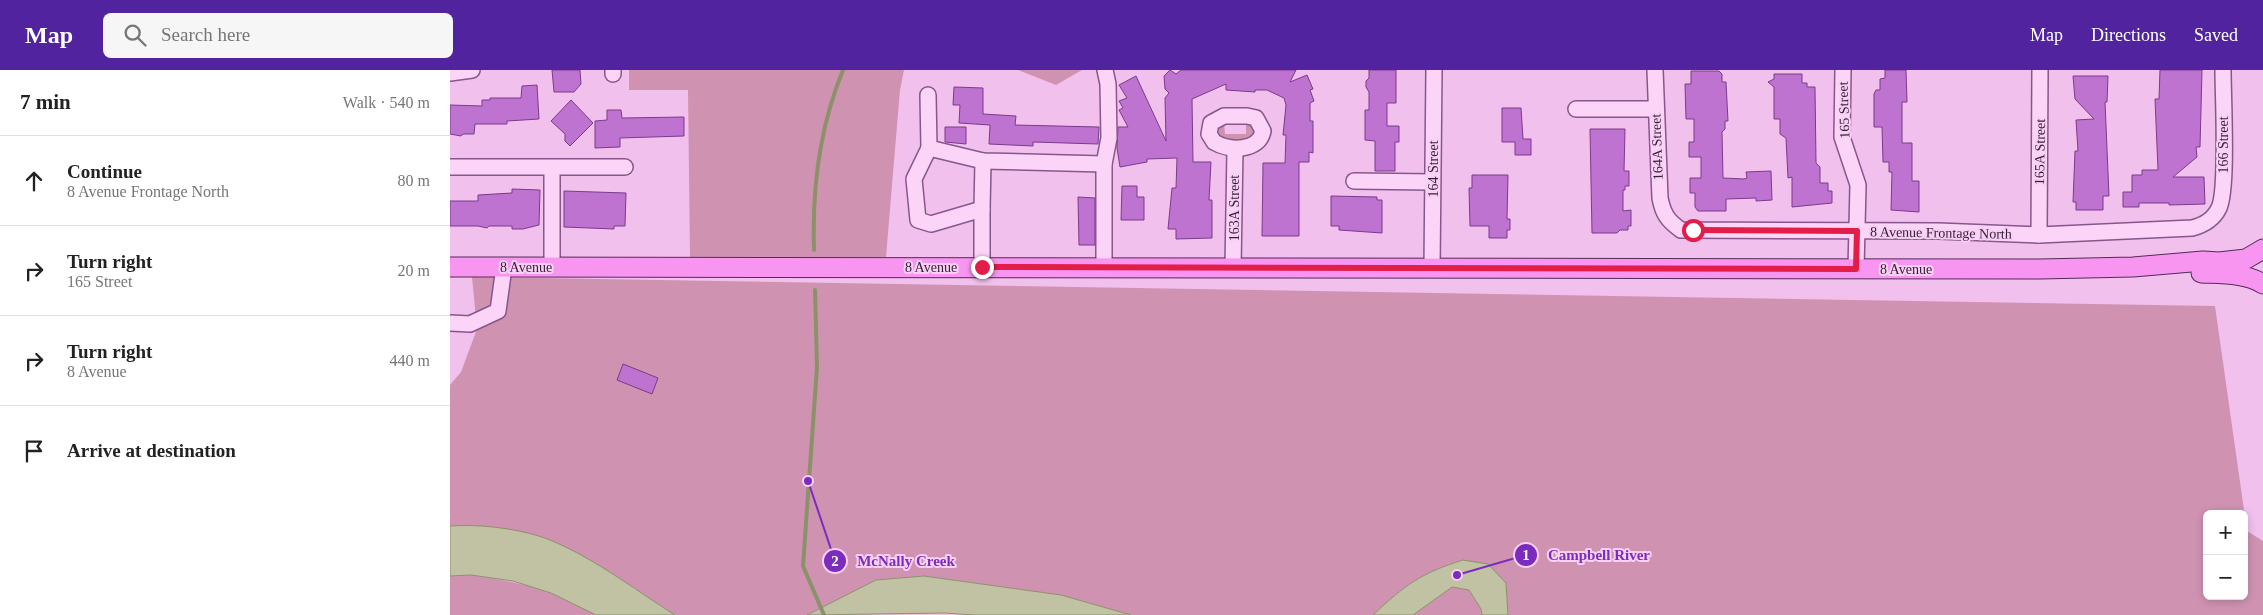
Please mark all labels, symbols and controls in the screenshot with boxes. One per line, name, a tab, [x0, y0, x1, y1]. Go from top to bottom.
search box	[103, 13, 453, 58]
icon: search	[121, 21, 149, 49]
text: Map	[25, 22, 73, 48]
text: Search here	[161, 24, 250, 45]
text: Map	[2030, 25, 2063, 45]
text: Directions	[2091, 25, 2166, 45]
text: Saved	[2194, 25, 2238, 45]
street label: 165 Street	[1836, 81, 1852, 139]
text: 7 min	[20, 90, 71, 114]
text: Walk · 540 m	[343, 94, 430, 111]
street label: 164A Street	[1648, 113, 1666, 180]
street label: 166 Street	[2216, 116, 2231, 174]
street label: 165A Street	[2032, 119, 2048, 185]
street label: 164 Street	[1426, 140, 1441, 198]
text: Continue	[67, 161, 142, 182]
icon: ahead	[20, 167, 48, 195]
text: 80 m	[398, 172, 430, 189]
street label: 163A Street	[1227, 175, 1242, 241]
text: 8 Avenue Frontage North	[67, 183, 229, 200]
route start	[1682, 219, 1705, 242]
street label: 8 Avenue Frontage North	[1870, 224, 2012, 242]
text: Turn right	[67, 251, 152, 272]
route end	[971, 256, 994, 279]
icon: right	[20, 257, 48, 285]
street label: 8 Avenue	[500, 260, 552, 275]
street label: 8 Avenue	[905, 260, 957, 275]
text: 20 m	[398, 262, 430, 279]
street label: 8 Avenue	[1880, 262, 1932, 277]
text: 165 Street	[67, 273, 132, 290]
text: Turn right	[67, 341, 152, 362]
icon: right	[20, 347, 48, 375]
text: 440 m	[390, 352, 430, 369]
text: 8 Avenue	[67, 363, 127, 380]
icon: arrive	[20, 437, 48, 465]
text: Arrive at destination	[67, 440, 236, 461]
map controls	[2203, 510, 2248, 600]
button: +	[2203, 510, 2248, 555]
callout: Campbell River	[1513, 540, 1660, 570]
callout: McNally Creek	[822, 546, 965, 576]
text: 1	[1522, 547, 1530, 563]
text: Campbell River	[1548, 547, 1650, 563]
text: 2	[831, 553, 839, 569]
text: McNally Creek	[857, 553, 955, 569]
button: −	[2203, 555, 2248, 600]

